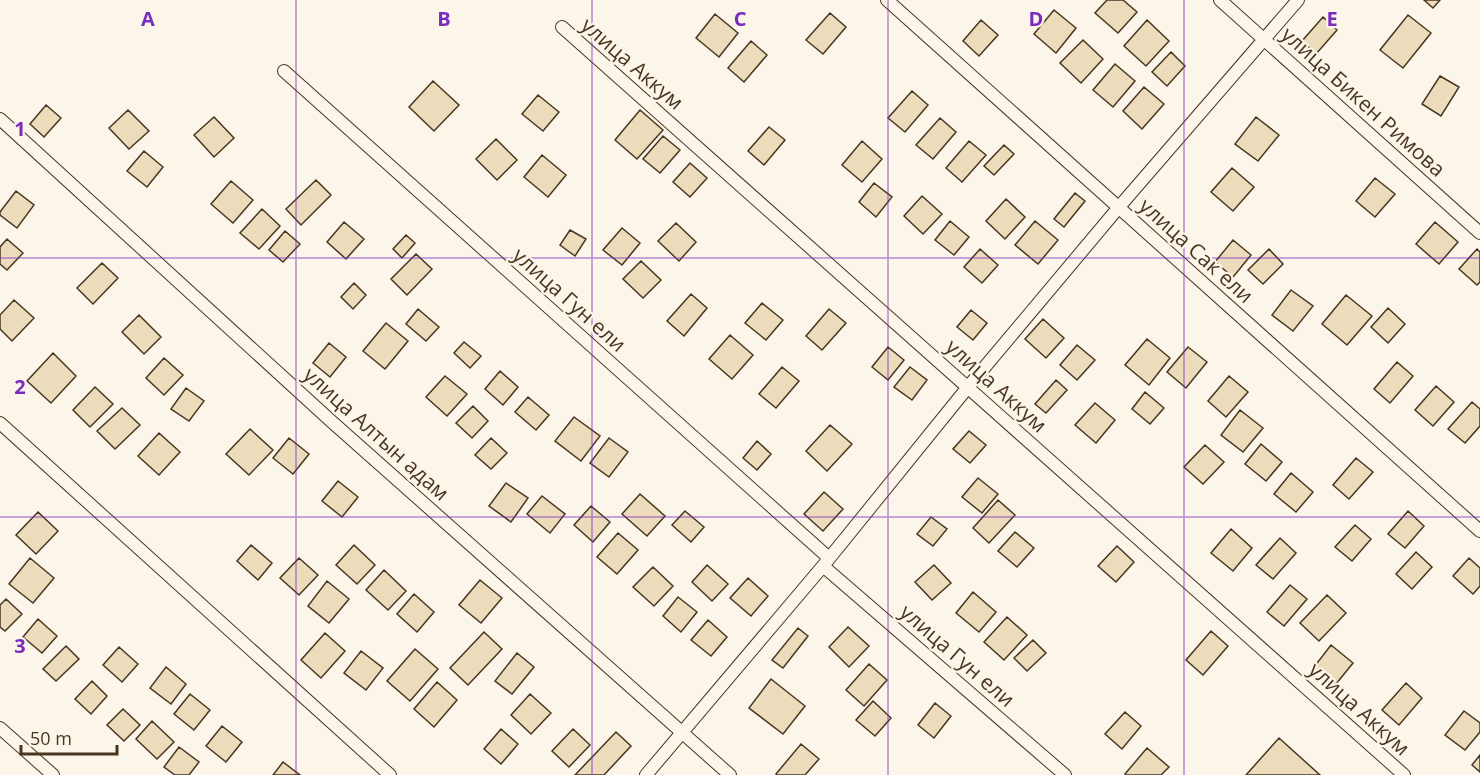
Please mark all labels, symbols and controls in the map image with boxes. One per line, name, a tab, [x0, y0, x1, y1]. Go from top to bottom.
text: A	[141, 5, 155, 32]
text: B	[437, 5, 451, 32]
text: C	[734, 5, 747, 32]
text: D	[1029, 5, 1043, 32]
text: E	[1326, 5, 1338, 32]
street label: улица Аккум	[576, 11, 690, 115]
street label: улица Бикен Римова	[1276, 20, 1452, 182]
text: 1	[14, 115, 26, 142]
street label: улица Сак ели	[1134, 191, 1260, 309]
street label: улица Гун ели	[507, 241, 632, 358]
street label: улица Аккум	[940, 332, 1053, 438]
street label: улица Алтын адам	[298, 360, 456, 506]
text: 2	[14, 373, 26, 400]
street label: улица Гун ели	[894, 598, 1021, 713]
text: 3	[14, 632, 26, 659]
street label: улица Аккум	[1303, 655, 1416, 761]
scale bar	[21, 718, 117, 756]
text: 50 m	[30, 726, 72, 750]

